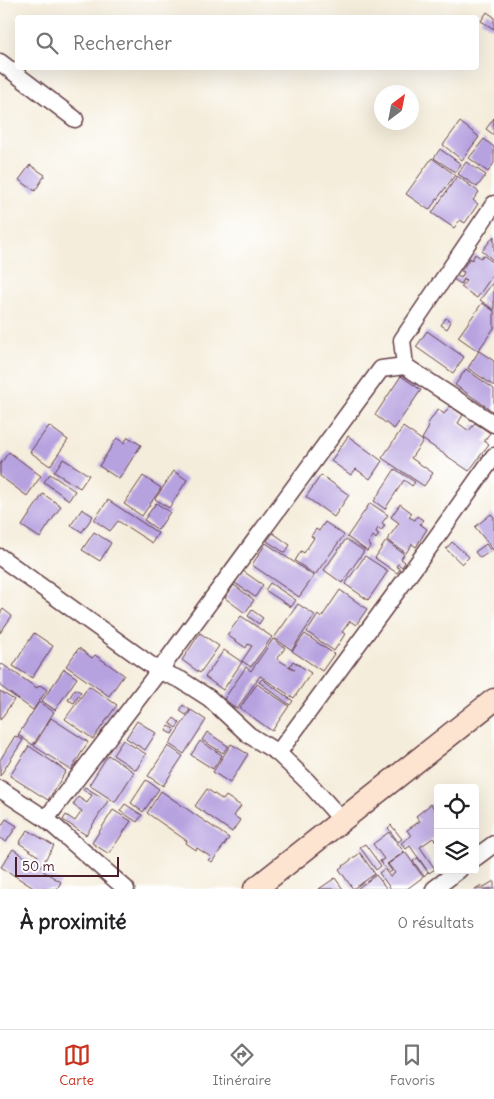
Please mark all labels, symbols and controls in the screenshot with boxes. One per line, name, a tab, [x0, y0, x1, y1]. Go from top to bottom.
search box	[15, 15, 479, 70]
icon: search	[33, 29, 61, 57]
text: Rechercher	[73, 31, 172, 55]
north arrow	[374, 85, 419, 130]
map controls	[434, 784, 479, 874]
button: locate	[434, 784, 479, 829]
button: layers	[434, 829, 479, 874]
scale bar	[15, 854, 119, 877]
text: 50 m	[22, 857, 55, 875]
text: À proximité	[20, 908, 127, 935]
text: 0 résultats	[398, 912, 474, 932]
tab: Carte	[59, 1041, 94, 1089]
tab: Itinéraire	[212, 1041, 271, 1089]
tab: Favoris	[390, 1041, 435, 1089]

